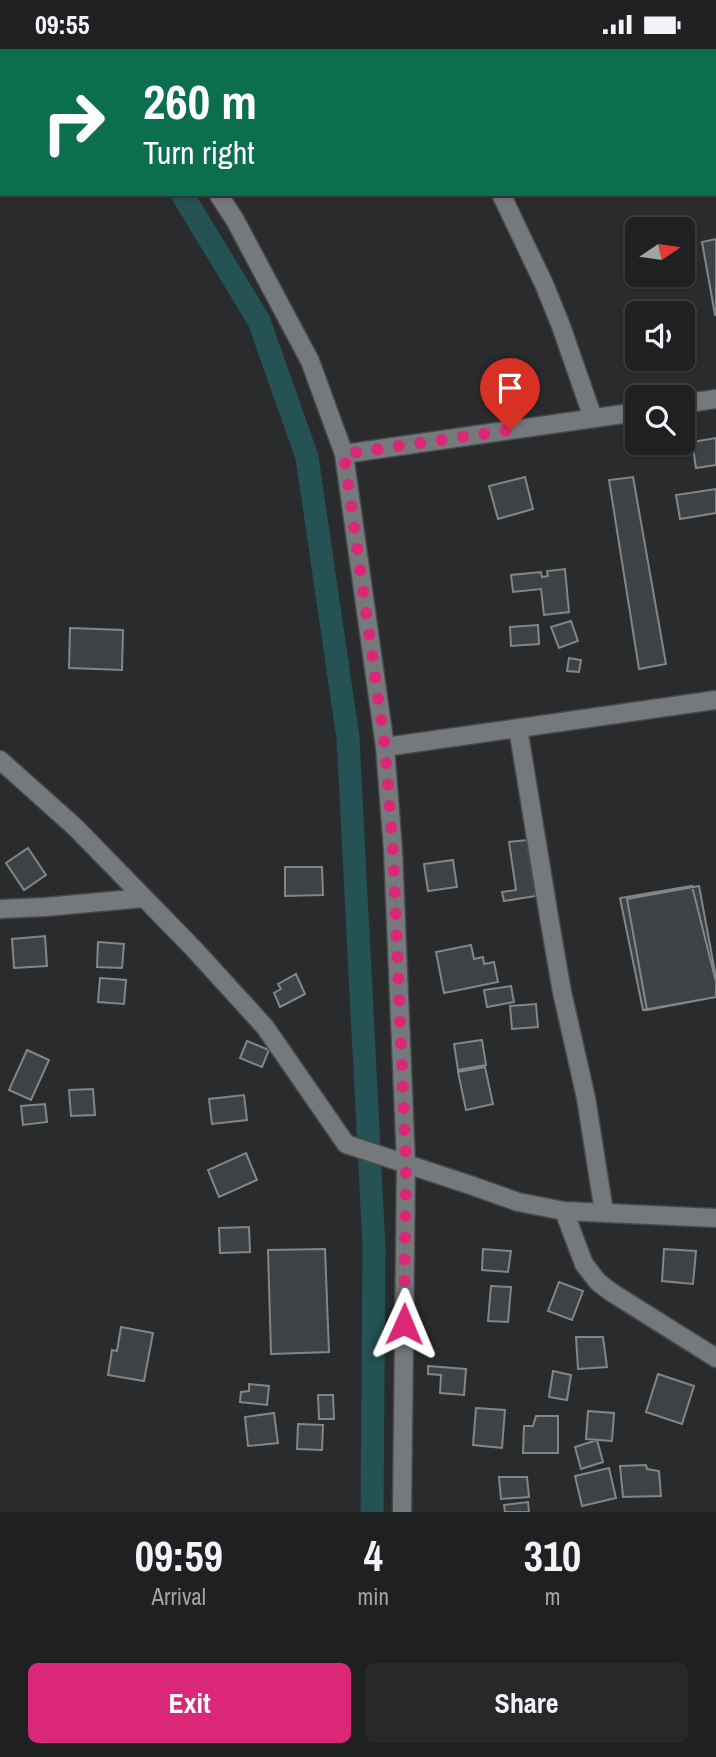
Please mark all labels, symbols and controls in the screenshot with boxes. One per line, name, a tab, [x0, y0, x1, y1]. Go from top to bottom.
text: 09:55	[35, 7, 90, 42]
text: 260 m	[143, 68, 257, 134]
icon: right	[28, 77, 119, 168]
text: Turn right	[143, 131, 255, 174]
north arrow	[625, 217, 695, 287]
map controls	[625, 217, 695, 455]
button: sound	[625, 301, 695, 371]
pin	[480, 358, 540, 430]
icon: arrive	[491, 369, 529, 407]
button: search	[625, 385, 695, 455]
position arrow	[367, 1287, 441, 1361]
text: 09:59	[135, 1528, 223, 1584]
text: 4	[364, 1528, 383, 1584]
text: 310	[524, 1528, 581, 1584]
text: Arrival	[152, 1581, 206, 1612]
text: min	[358, 1581, 389, 1612]
text: m	[545, 1581, 560, 1612]
button: Exit	[28, 1663, 351, 1743]
button: Share	[365, 1663, 688, 1743]

